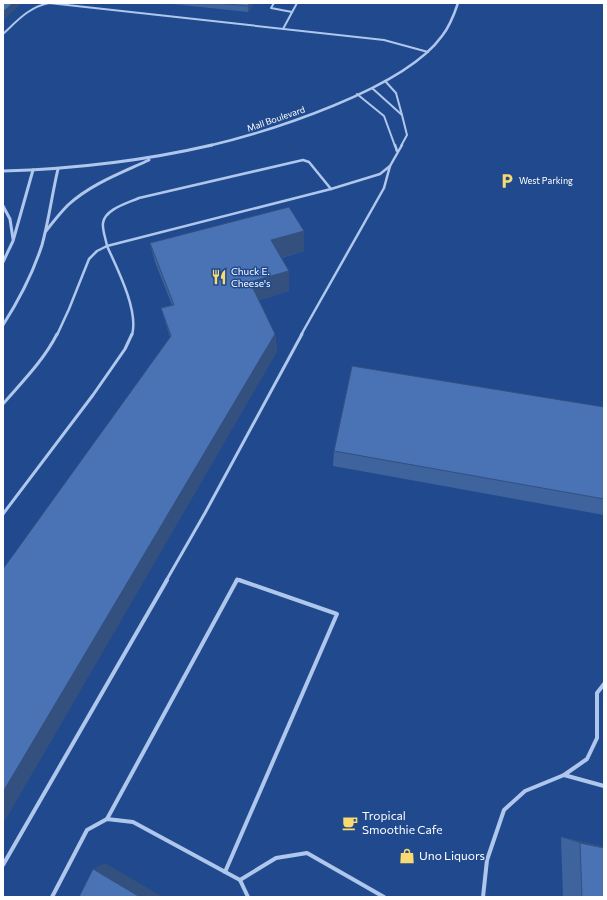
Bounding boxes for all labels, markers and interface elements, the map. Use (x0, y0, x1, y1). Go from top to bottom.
street label: Mall Boulevard (245, 103, 306, 134)
parking icon: West Parking (498, 172, 516, 190)
place label: West Parking (519, 175, 573, 186)
place label: Chuck E. Cheese's (231, 265, 271, 289)
restaurant icon: Chuck E. Cheese's (210, 268, 228, 286)
place label: Tropical Smoothie Cafe (362, 808, 443, 836)
cafe icon: Tropical Smoothie Cafe (341, 814, 359, 832)
shop icon: Uno Liquors (398, 847, 416, 865)
place label: Uno Liquors (419, 848, 485, 862)

